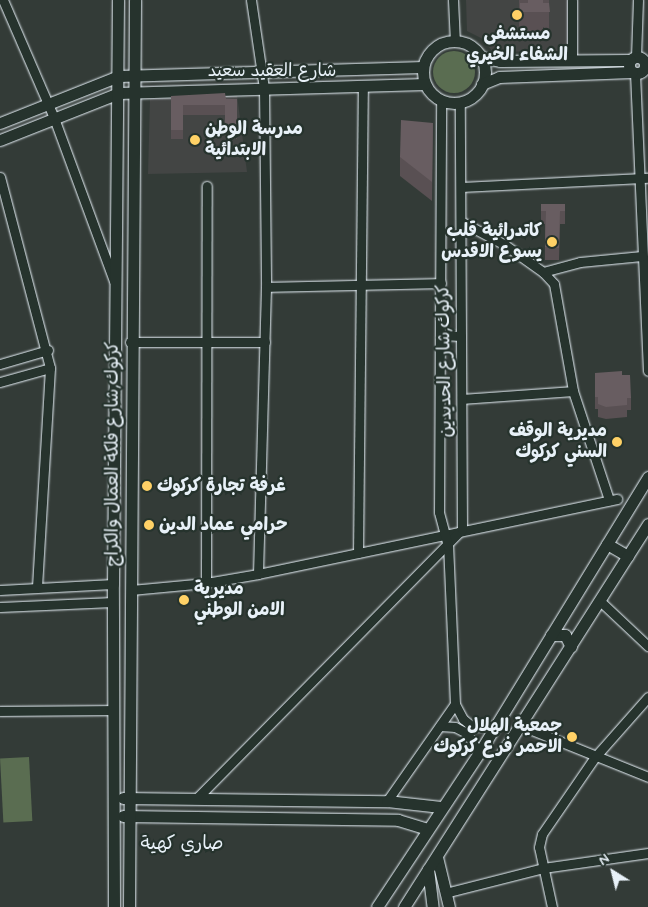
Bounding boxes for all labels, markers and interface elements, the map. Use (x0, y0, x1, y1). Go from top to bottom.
marker: مستشفى الشفاء الخيري (510, 8, 524, 22)
place label: مستشفى الشفاء الخيري (466, 24, 568, 66)
street label: شارع العقيد سعيد (208, 60, 336, 82)
place label: مدرسة الوطن الابتدائية (205, 119, 303, 162)
marker: مدرسة الوطن الابتدائية (189, 134, 201, 146)
place label: كاتدرائية قلب يسوع الاقدس (441, 221, 542, 264)
marker: كاتدرائية قلب يسوع الاقدس (546, 236, 558, 248)
street label: كركوك,شارع الحديدين (433, 284, 457, 438)
street label: كركوك,شارع فلكة العمال والكراج (102, 341, 124, 567)
place label: مديرية الوقف السني كركوك (509, 421, 607, 464)
marker: مديرية الوقف السني كركوك (611, 436, 623, 448)
place label: غرفة تجارة كركوك (157, 475, 286, 497)
marker: غرفة تجارة كركوك (141, 480, 153, 492)
place label: حرامي عماد الدين (159, 514, 287, 536)
marker: حرامي عماد الدين (143, 519, 155, 531)
place label: مديرية الامن الوطني (194, 579, 285, 622)
marker: مديرية الامن الوطني (178, 594, 190, 606)
place label: جمعية الهلال الاحمر فرع كركوك (434, 716, 562, 759)
marker: جمعية الهلال الاحمر فرع كركوك (566, 731, 578, 743)
district label: صاري كهية (140, 833, 224, 855)
north arrow (588, 847, 638, 897)
text: N (595, 850, 613, 870)

